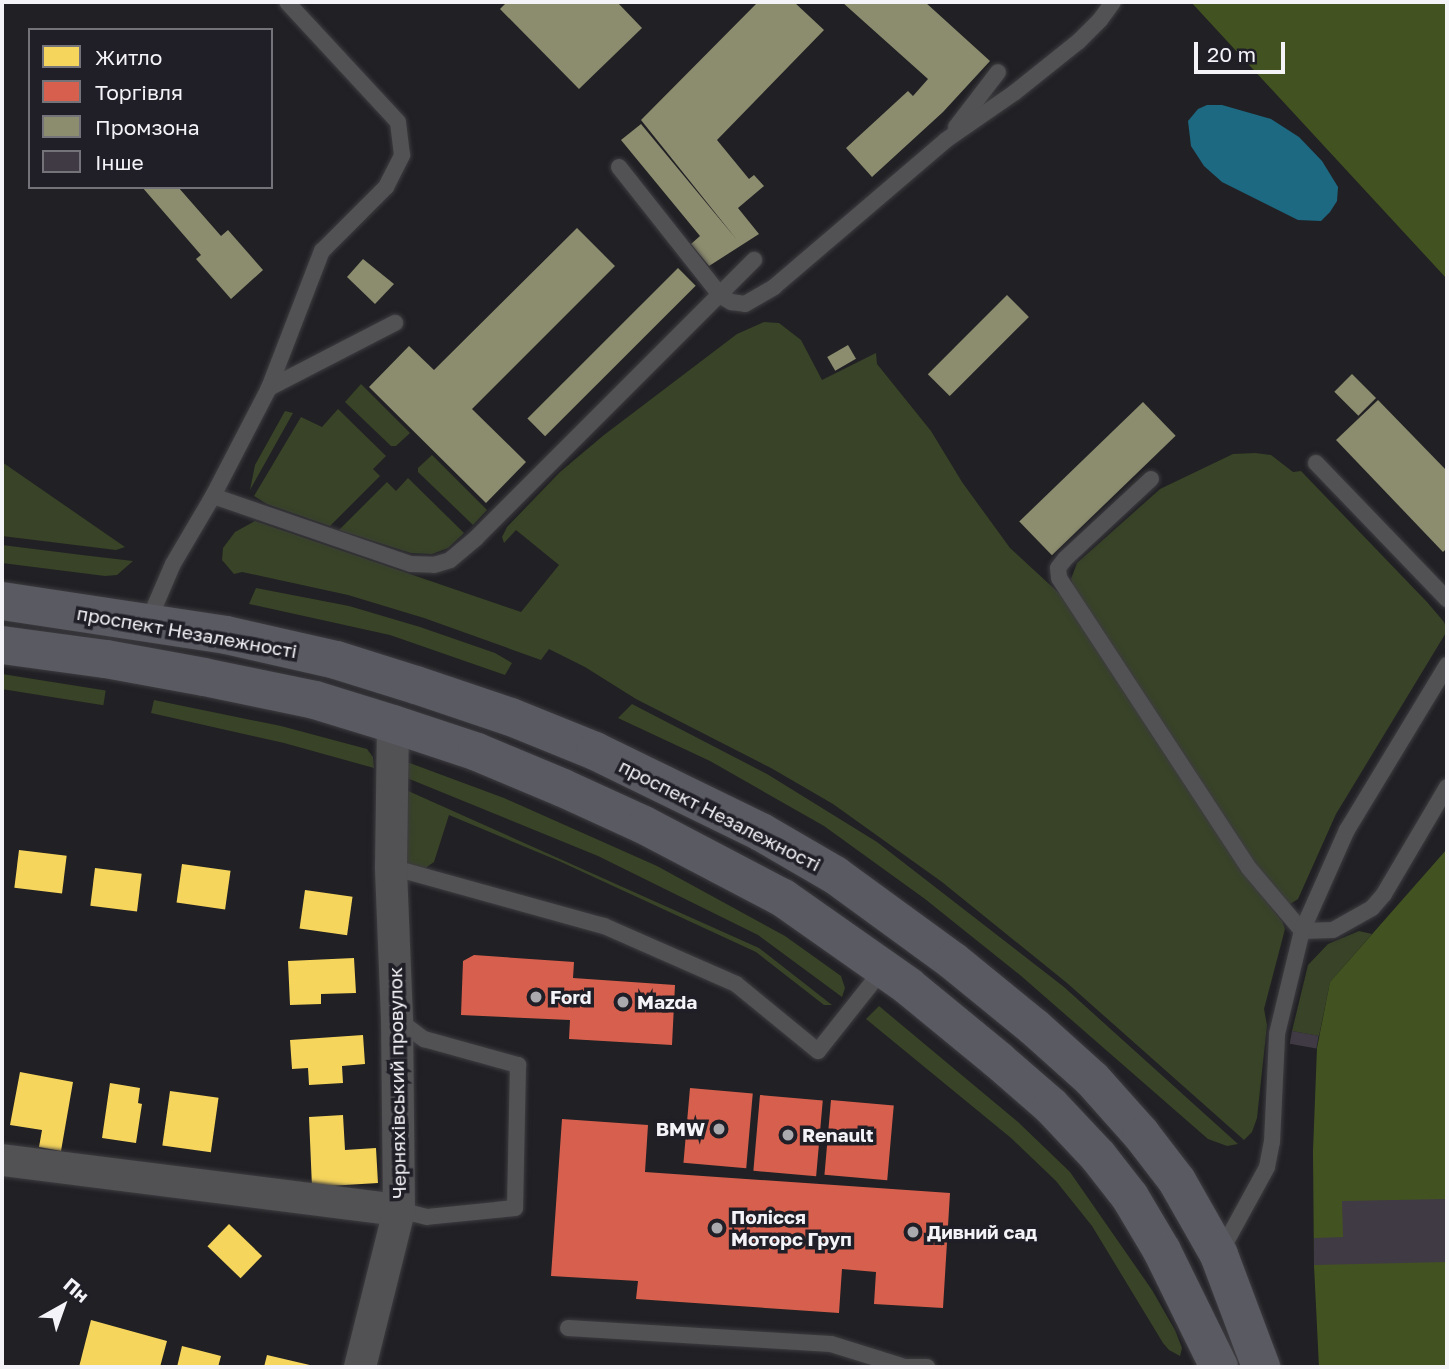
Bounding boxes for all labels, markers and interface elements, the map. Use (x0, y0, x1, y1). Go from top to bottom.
legend (28, 28, 273, 189)
scale bar (1197, 28, 1288, 72)
text: 20 m (1207, 41, 1256, 67)
text: Житло (95, 44, 162, 70)
text: Торгівля (95, 79, 183, 105)
text: Промзона (95, 114, 200, 140)
text: Інше (95, 149, 144, 175)
street label: проспект Незалежності (75, 601, 299, 663)
street label: проспект Незалежності (615, 754, 825, 876)
street label: Черняхівський провулок (384, 967, 410, 1199)
place label: Ford (550, 986, 591, 1008)
marker: Ford (528, 989, 544, 1005)
place label: Mazda (637, 991, 697, 1013)
marker: Mazda (615, 994, 631, 1010)
place label: BMW (656, 1118, 705, 1140)
marker: BMW (711, 1121, 727, 1137)
place label: Renault (802, 1124, 874, 1146)
marker: Renault (780, 1127, 796, 1143)
place label: Полісся Моторс Груп (731, 1206, 852, 1250)
marker: Полісся Моторс Груп (709, 1220, 725, 1236)
place label: Дивний сад (927, 1221, 1037, 1243)
marker: Дивний сад (905, 1224, 921, 1240)
north arrow (28, 1271, 98, 1341)
text: Пн (60, 1272, 94, 1307)

